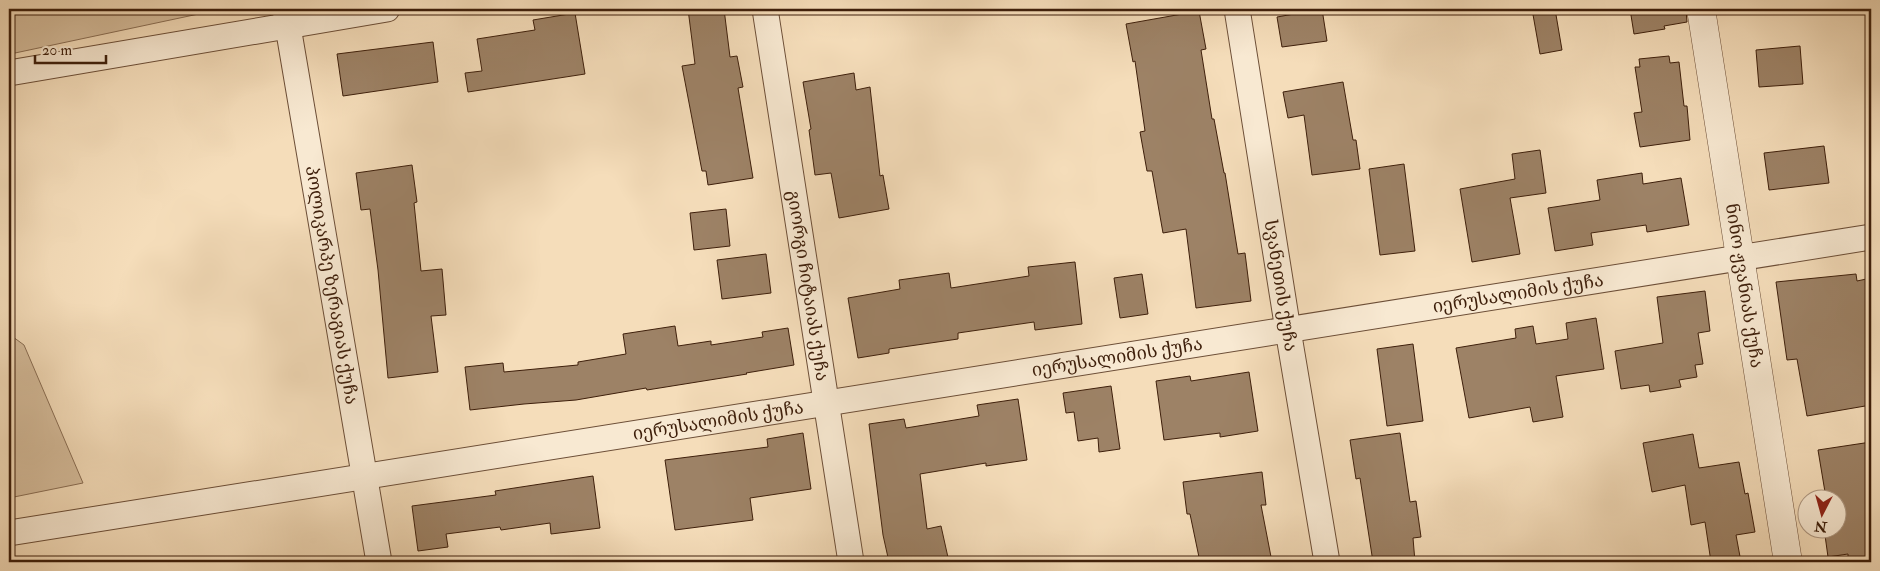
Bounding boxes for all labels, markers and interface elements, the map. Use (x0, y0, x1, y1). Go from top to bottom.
scale bar (35, 32, 106, 64)
text: 20 m (42, 41, 72, 60)
street label: პოლიკარპე ზერაგიას ქუჩა (300, 164, 364, 406)
street label: გიორგი ჩიტაიას ქუჩა (782, 189, 834, 383)
street label: ნინო ჟვანიას ქუჩა (1720, 201, 1769, 370)
street label: სვანეთის ქუჩა (1259, 218, 1303, 353)
street label: იერუსალიმის ქუჩა (1431, 268, 1605, 318)
street label: იერუსალიმის ქუჩა (1030, 332, 1204, 382)
street label: იერუსალიმის ქუჩა (631, 395, 805, 445)
north arrow (1798, 488, 1848, 538)
text: N (1813, 517, 1829, 536)

